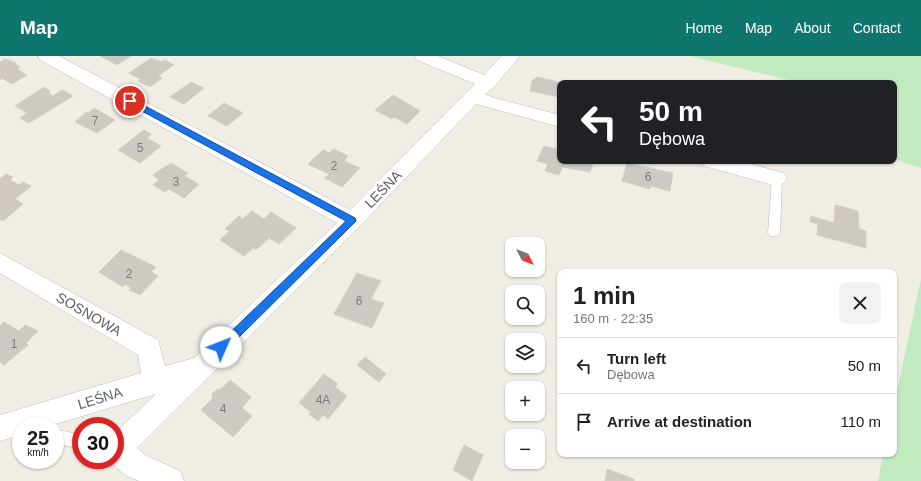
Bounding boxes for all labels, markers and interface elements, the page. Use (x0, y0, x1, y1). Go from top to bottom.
text: Map (20, 17, 58, 38)
text: Home (686, 20, 723, 36)
text: Map (745, 20, 772, 36)
text: About (794, 20, 831, 36)
text: Contact (853, 20, 901, 36)
pin (113, 84, 147, 118)
icon: arrive (119, 90, 141, 112)
icon: left (573, 96, 625, 148)
text: 50 m (639, 96, 703, 127)
house number: 7 (92, 114, 99, 128)
text: Dębowa (639, 129, 705, 149)
house number: 5 (137, 141, 144, 155)
house number: 2 (331, 159, 338, 173)
street label: LEŚNA (361, 166, 405, 211)
house number: 6 (645, 170, 652, 184)
house number: 3 (173, 175, 180, 189)
north arrow (505, 237, 545, 277)
map controls (505, 237, 545, 469)
house number: 2 (126, 267, 133, 281)
text: 1 min (573, 282, 636, 309)
button: close (839, 282, 881, 324)
button: search (505, 285, 545, 325)
street label: SOSNOWA (54, 289, 125, 339)
house number: 6 (356, 294, 363, 308)
text: 160 m · 22:35 (573, 311, 653, 326)
position arrow (200, 326, 242, 368)
button: layers (505, 333, 545, 373)
house number: 1 (11, 337, 18, 351)
text: Turn left (607, 350, 666, 367)
icon: left (573, 355, 595, 377)
text: 50 m (848, 357, 881, 374)
text: Dębowa (607, 367, 655, 382)
button: + (505, 381, 545, 421)
street label: LEŚNA (75, 382, 125, 412)
house number: 4A (316, 393, 330, 407)
house number: 4 (220, 402, 227, 416)
icon: arrive (573, 411, 595, 433)
text: Arrive at destination (607, 413, 752, 430)
text: 110 m (840, 413, 881, 430)
speed limit sign: 30 (72, 417, 124, 469)
text: 25 (27, 427, 49, 449)
button: − (505, 429, 545, 469)
text: km/h (27, 447, 49, 458)

